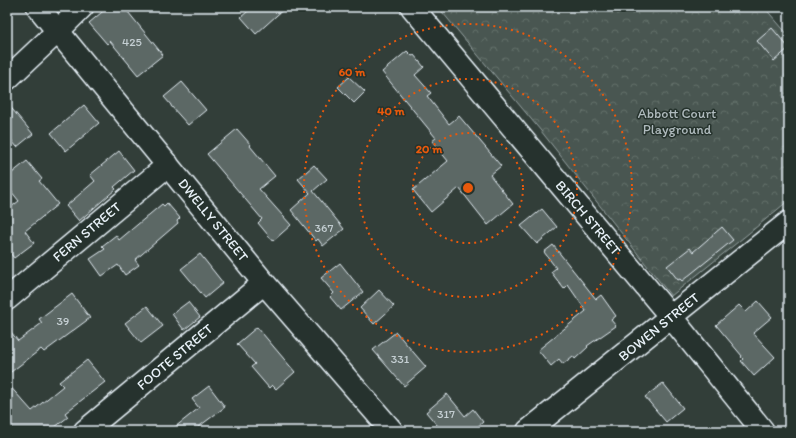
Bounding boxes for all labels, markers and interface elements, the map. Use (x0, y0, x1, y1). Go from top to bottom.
house number: 425 (122, 35, 142, 49)
text: 60 m (339, 65, 366, 79)
text: 40 m (377, 104, 406, 118)
park label: Abbott Court Playground (638, 105, 716, 138)
text: 20 m (416, 142, 443, 156)
street label: DWELLY STREET (174, 175, 252, 265)
street label: BIRCH STREET (552, 177, 624, 259)
centre of rings (461, 181, 475, 195)
street label: FERN STREET (49, 198, 125, 265)
house number: 367 (315, 221, 333, 235)
street label: BOWEN STREET (615, 289, 703, 365)
house number: 39 (57, 314, 69, 328)
street label: FOOTE STREET (134, 320, 217, 394)
house number: 331 (391, 352, 410, 366)
house number: 317 (437, 407, 455, 421)

